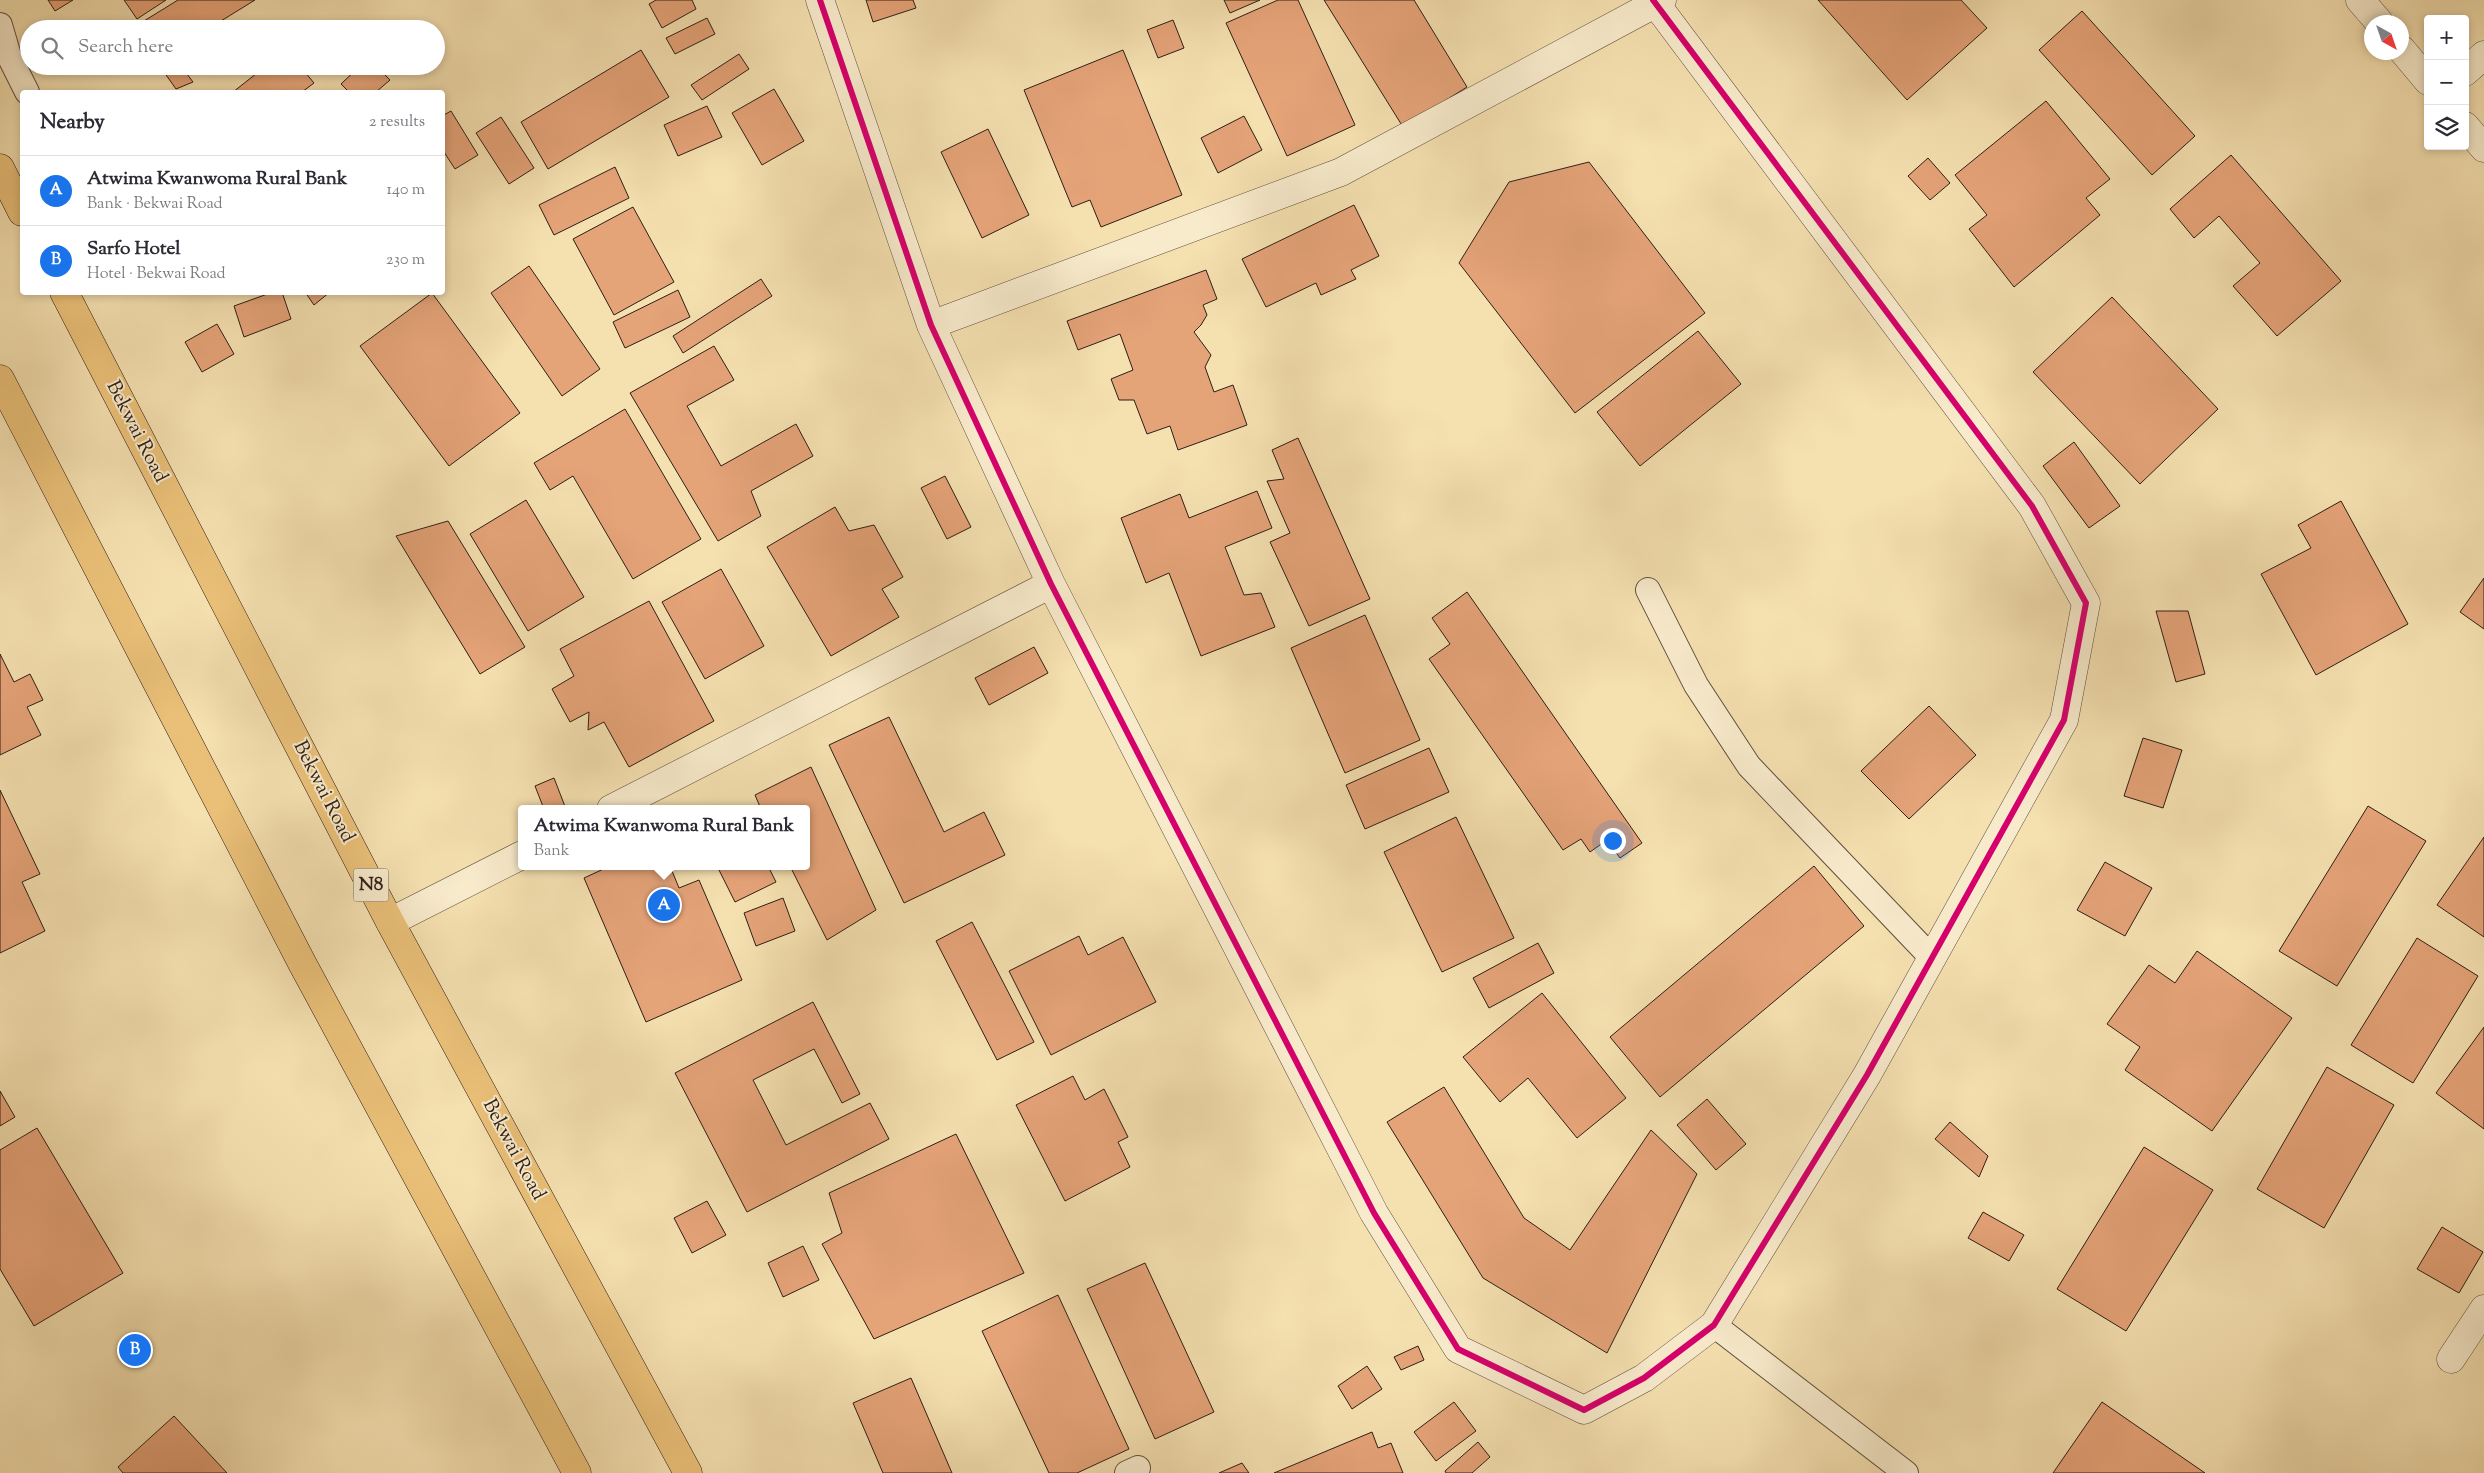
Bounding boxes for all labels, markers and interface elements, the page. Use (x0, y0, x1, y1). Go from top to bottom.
north arrow (2364, 15, 2409, 60)
map controls (2424, 15, 2469, 150)
button: + (2424, 15, 2469, 60)
search box (20, 20, 445, 75)
icon: search (38, 34, 66, 62)
text: Search here (78, 34, 173, 61)
button: − (2424, 60, 2469, 105)
button: layers (2424, 105, 2469, 150)
text: Nearby (40, 108, 105, 138)
text: 2 results (369, 111, 425, 134)
text: Atwima Kwanwoma Rural Bank (87, 166, 347, 193)
text: A (50, 179, 63, 202)
text: 140 m (387, 179, 425, 202)
text: Bank · Bekwai Road (87, 193, 223, 216)
text: Sarfo Hotel (87, 236, 180, 263)
text: B (51, 249, 61, 272)
text: 230 m (386, 249, 425, 272)
text: Hotel · Bekwai Road (87, 263, 226, 286)
street label: Bekwai Road (98, 376, 174, 488)
street label: Bekwai Road (285, 736, 361, 848)
popup (518, 805, 810, 870)
text: Atwima Kwanwoma Rural Bank (534, 813, 794, 840)
your location (1600, 828, 1626, 854)
text: Bank (534, 840, 569, 863)
road number: N8 (354, 868, 388, 902)
pin: A (648, 886, 680, 924)
street label: Bekwai Road (474, 1094, 552, 1206)
pin: B (119, 1331, 151, 1369)

